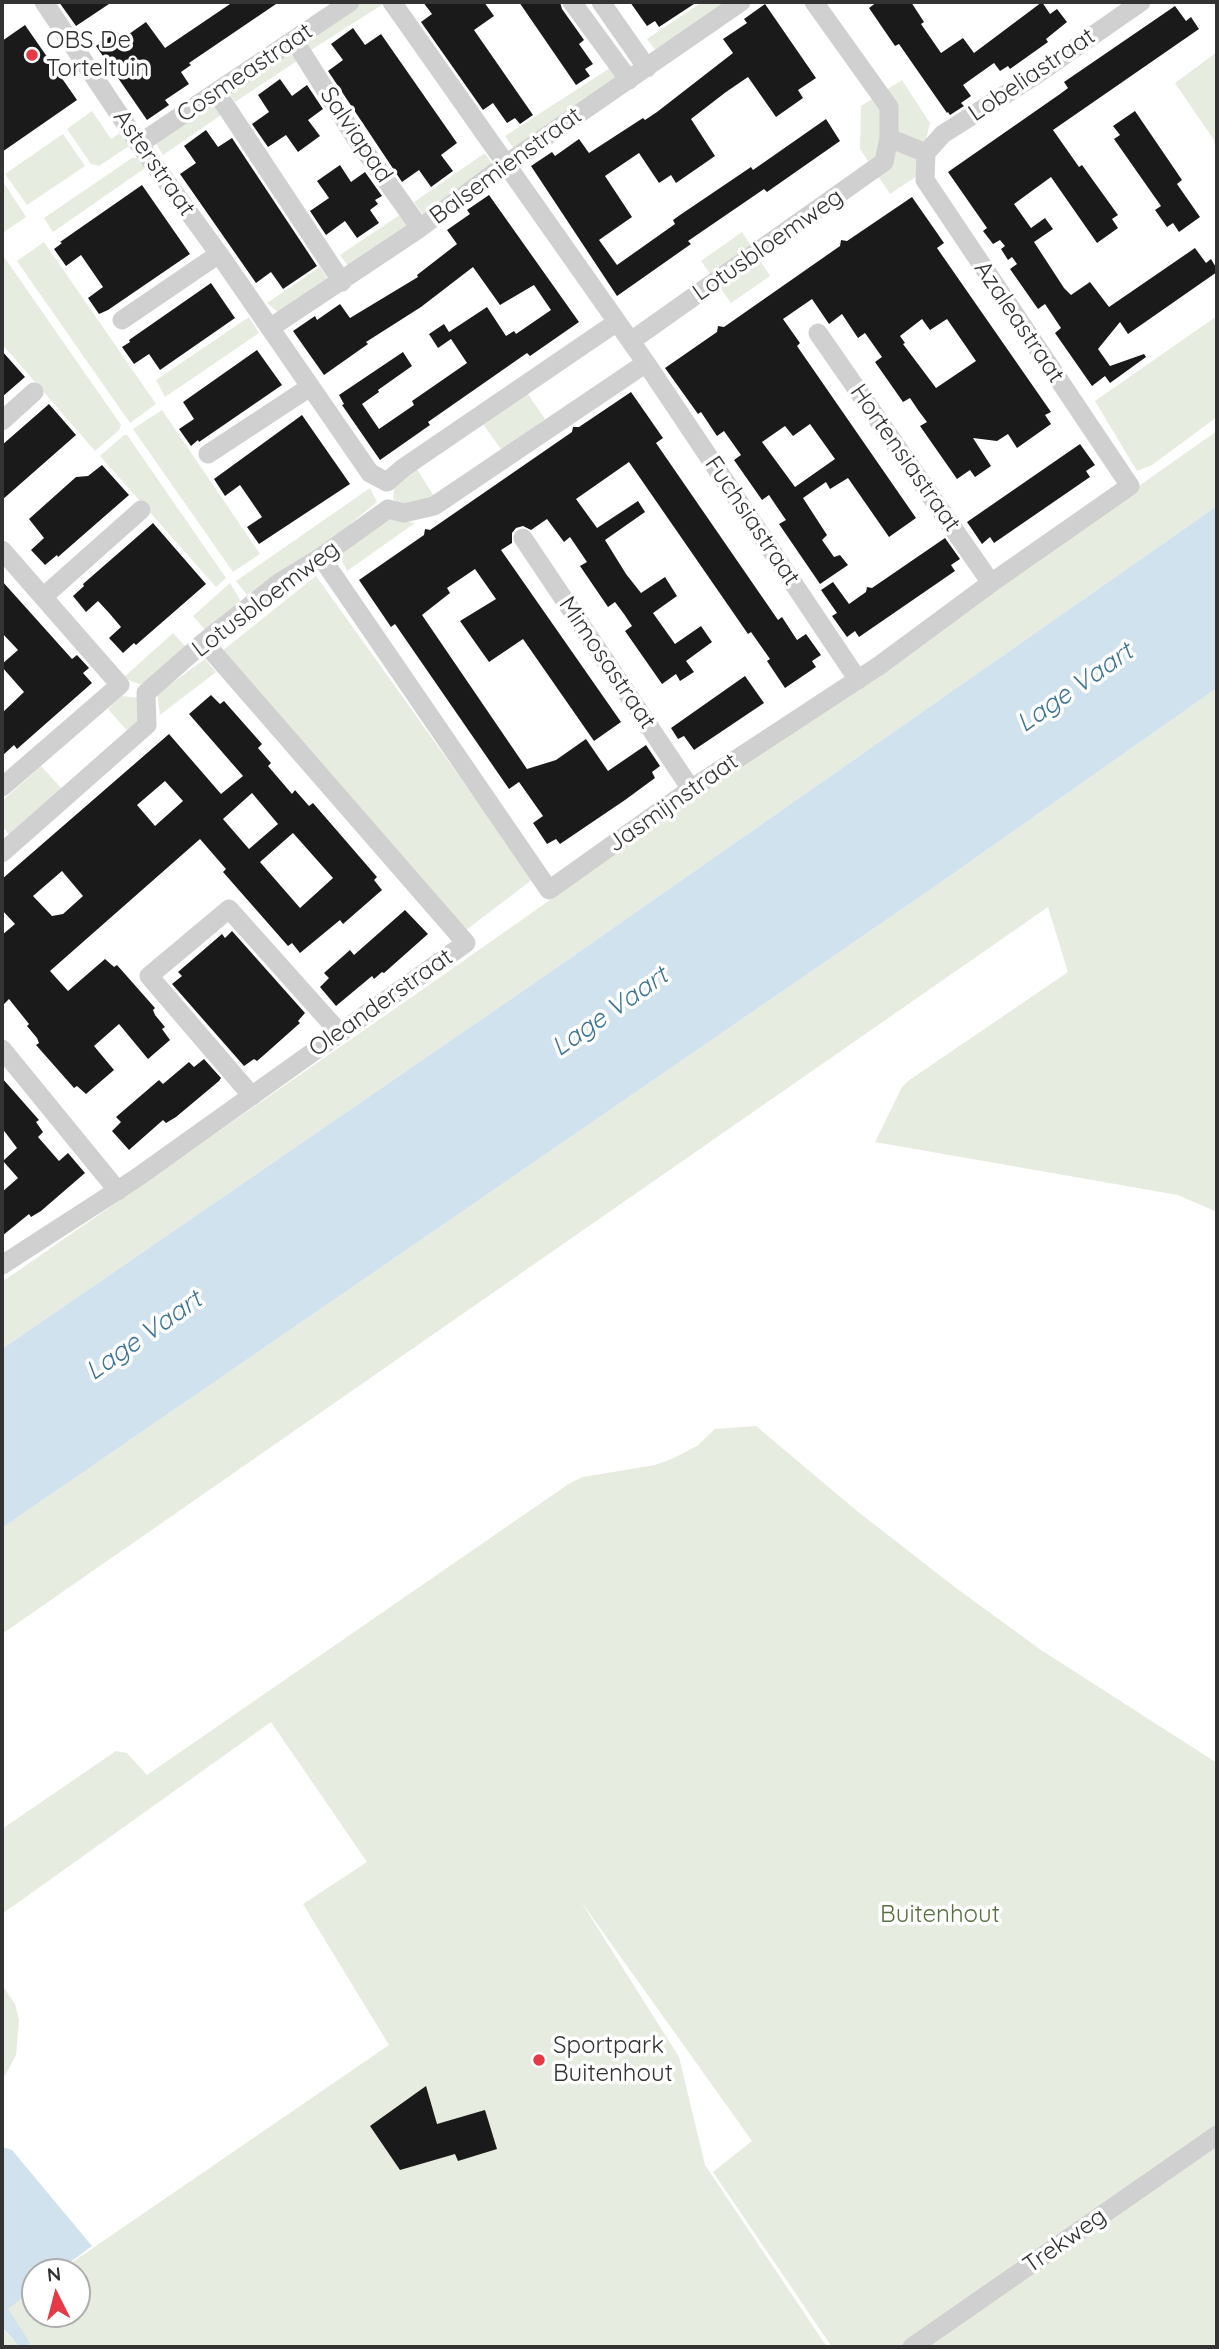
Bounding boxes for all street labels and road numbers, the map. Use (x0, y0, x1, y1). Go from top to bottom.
street label: Cosmeastraat (172, 17, 318, 129)
street label: Lobeliastraat (963, 22, 1101, 128)
street label: Salviapad (314, 82, 398, 188)
street label: Balsemienstraat (424, 101, 588, 231)
street label: Asterstraat (107, 104, 201, 222)
street label: Lotusbloemweg (687, 183, 849, 307)
street label: Azaleastraat (968, 256, 1070, 388)
street label: Hortensiastraat (844, 379, 966, 537)
street label: Fuchsiastraat (698, 451, 806, 591)
street label: Lotusbloemweg (187, 534, 345, 664)
street label: Mimosastraat (552, 591, 662, 735)
street label: Jasmijnstraat (602, 747, 744, 859)
street label: Oleanderstraat (304, 943, 458, 1063)
street label: Trekweg (1018, 2202, 1112, 2280)

